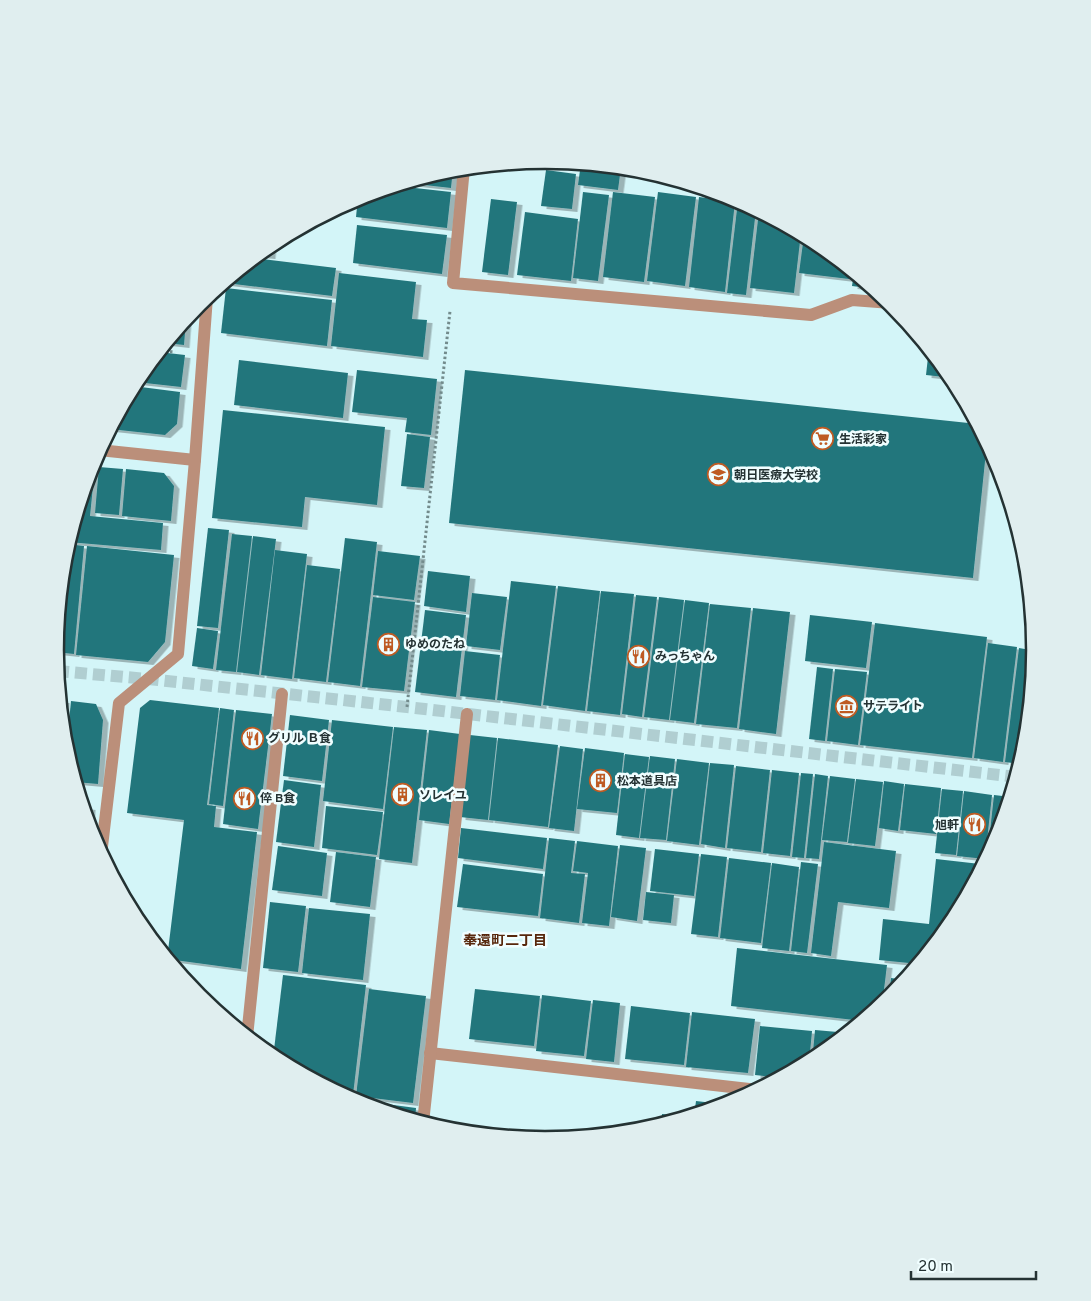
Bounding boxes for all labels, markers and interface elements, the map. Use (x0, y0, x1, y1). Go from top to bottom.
supermarket icon: 生活彩家 (811, 427, 835, 451)
place label: 生活彩家 (839, 432, 887, 448)
school or university icon: 朝日医療大学校 (706, 463, 730, 487)
place label: 朝日医療大学校 (734, 468, 818, 484)
building icon: ゆめのたね (377, 632, 401, 656)
place label: ゆめのたね (405, 637, 465, 653)
restaurant icon: みっちゃん (627, 644, 651, 668)
place label: みっちゃん (655, 649, 715, 665)
museum icon: サテライト (835, 694, 859, 718)
place label: サテライト (863, 699, 923, 715)
restaurant icon: グリル Ｂ食 (240, 726, 264, 750)
place label: グリル Ｂ食 (268, 731, 331, 747)
building icon: 松本道具店 (589, 769, 613, 793)
place label: 松本道具店 (617, 774, 677, 790)
building icon: ソレイユ (391, 783, 415, 807)
restaurant icon: 倅 B食 (232, 786, 256, 810)
place label: ソレイユ (419, 788, 467, 804)
place label: 倅 B食 (260, 791, 295, 807)
restaurant icon: 旭軒 (963, 813, 987, 837)
place label: 旭軒 (935, 818, 959, 834)
district label: 奉還町二丁目 (463, 933, 547, 950)
scale bar (911, 1248, 1036, 1280)
text: 20 m (918, 1258, 953, 1277)

